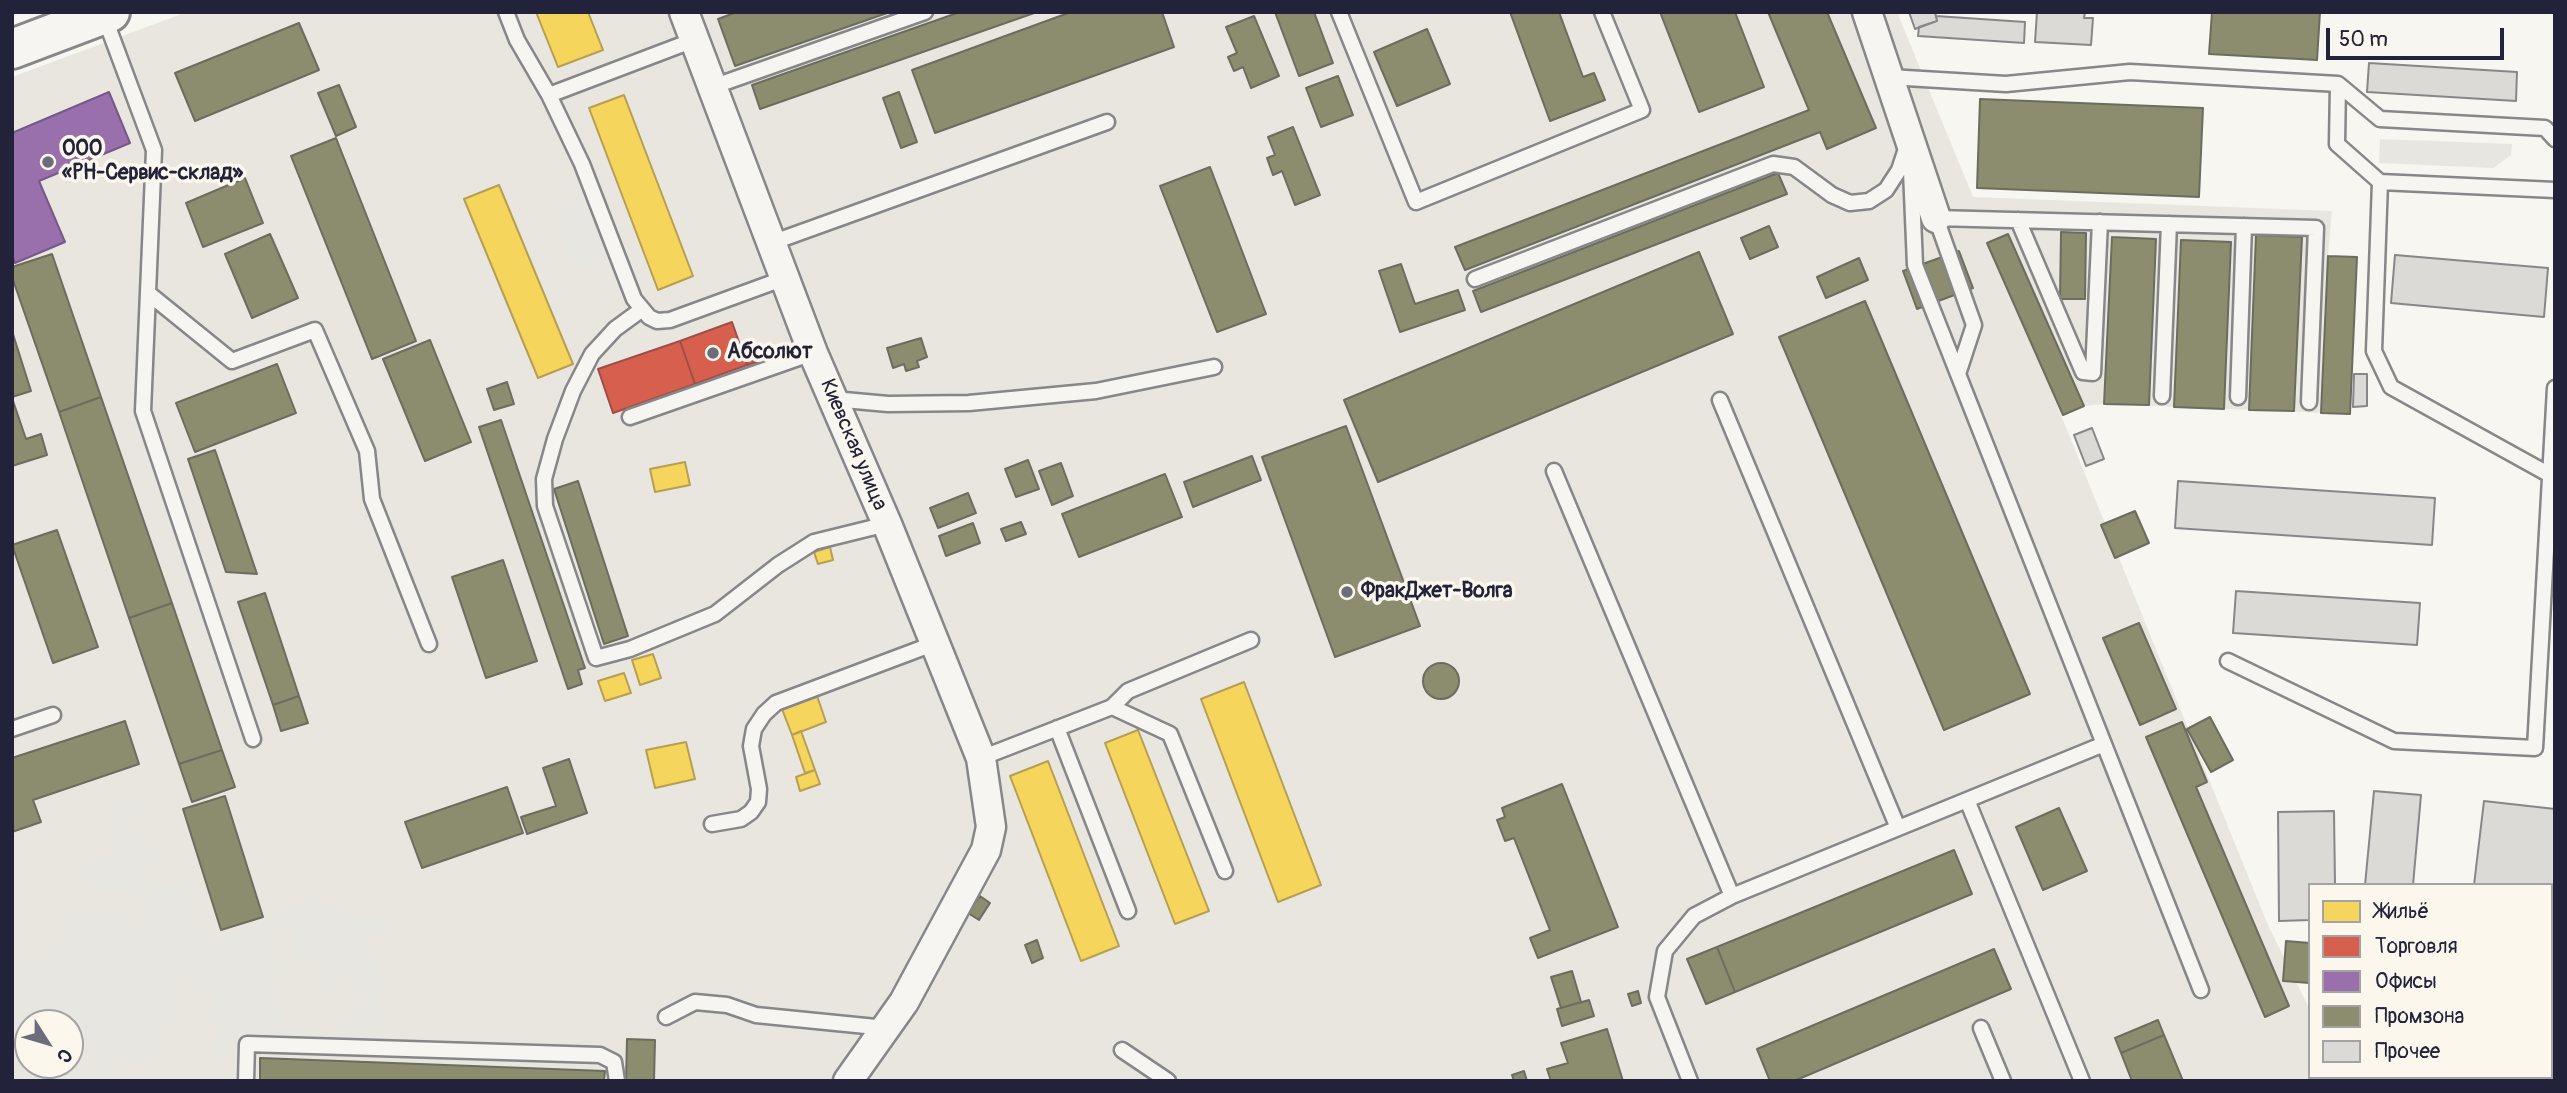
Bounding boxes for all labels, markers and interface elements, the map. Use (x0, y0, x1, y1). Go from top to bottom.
scale bar (2329, 14, 2508, 58)
text: 50 m (2339, 26, 2388, 53)
place label: ООО «РН-Сервис-склад» (62, 137, 243, 187)
marker: ООО «РН-Сервис-склад» (40, 154, 56, 170)
place label: Абсолют (727, 340, 813, 366)
marker: Абсолют (705, 345, 721, 361)
street label: Киевская улица (814, 376, 892, 514)
place label: ФракДжет-Волга (1361, 579, 1513, 605)
marker: ФракДжет-Волга (1339, 584, 1355, 600)
legend (2308, 883, 2553, 1079)
text: Жильё (2375, 898, 2429, 925)
text: Торговля (2375, 933, 2458, 960)
text: Офисы (2375, 968, 2437, 995)
text: Промзона (2375, 1003, 2464, 1030)
north arrow (14, 1009, 84, 1079)
text: Прочее (2375, 1038, 2440, 1065)
text: С (51, 1044, 77, 1067)

